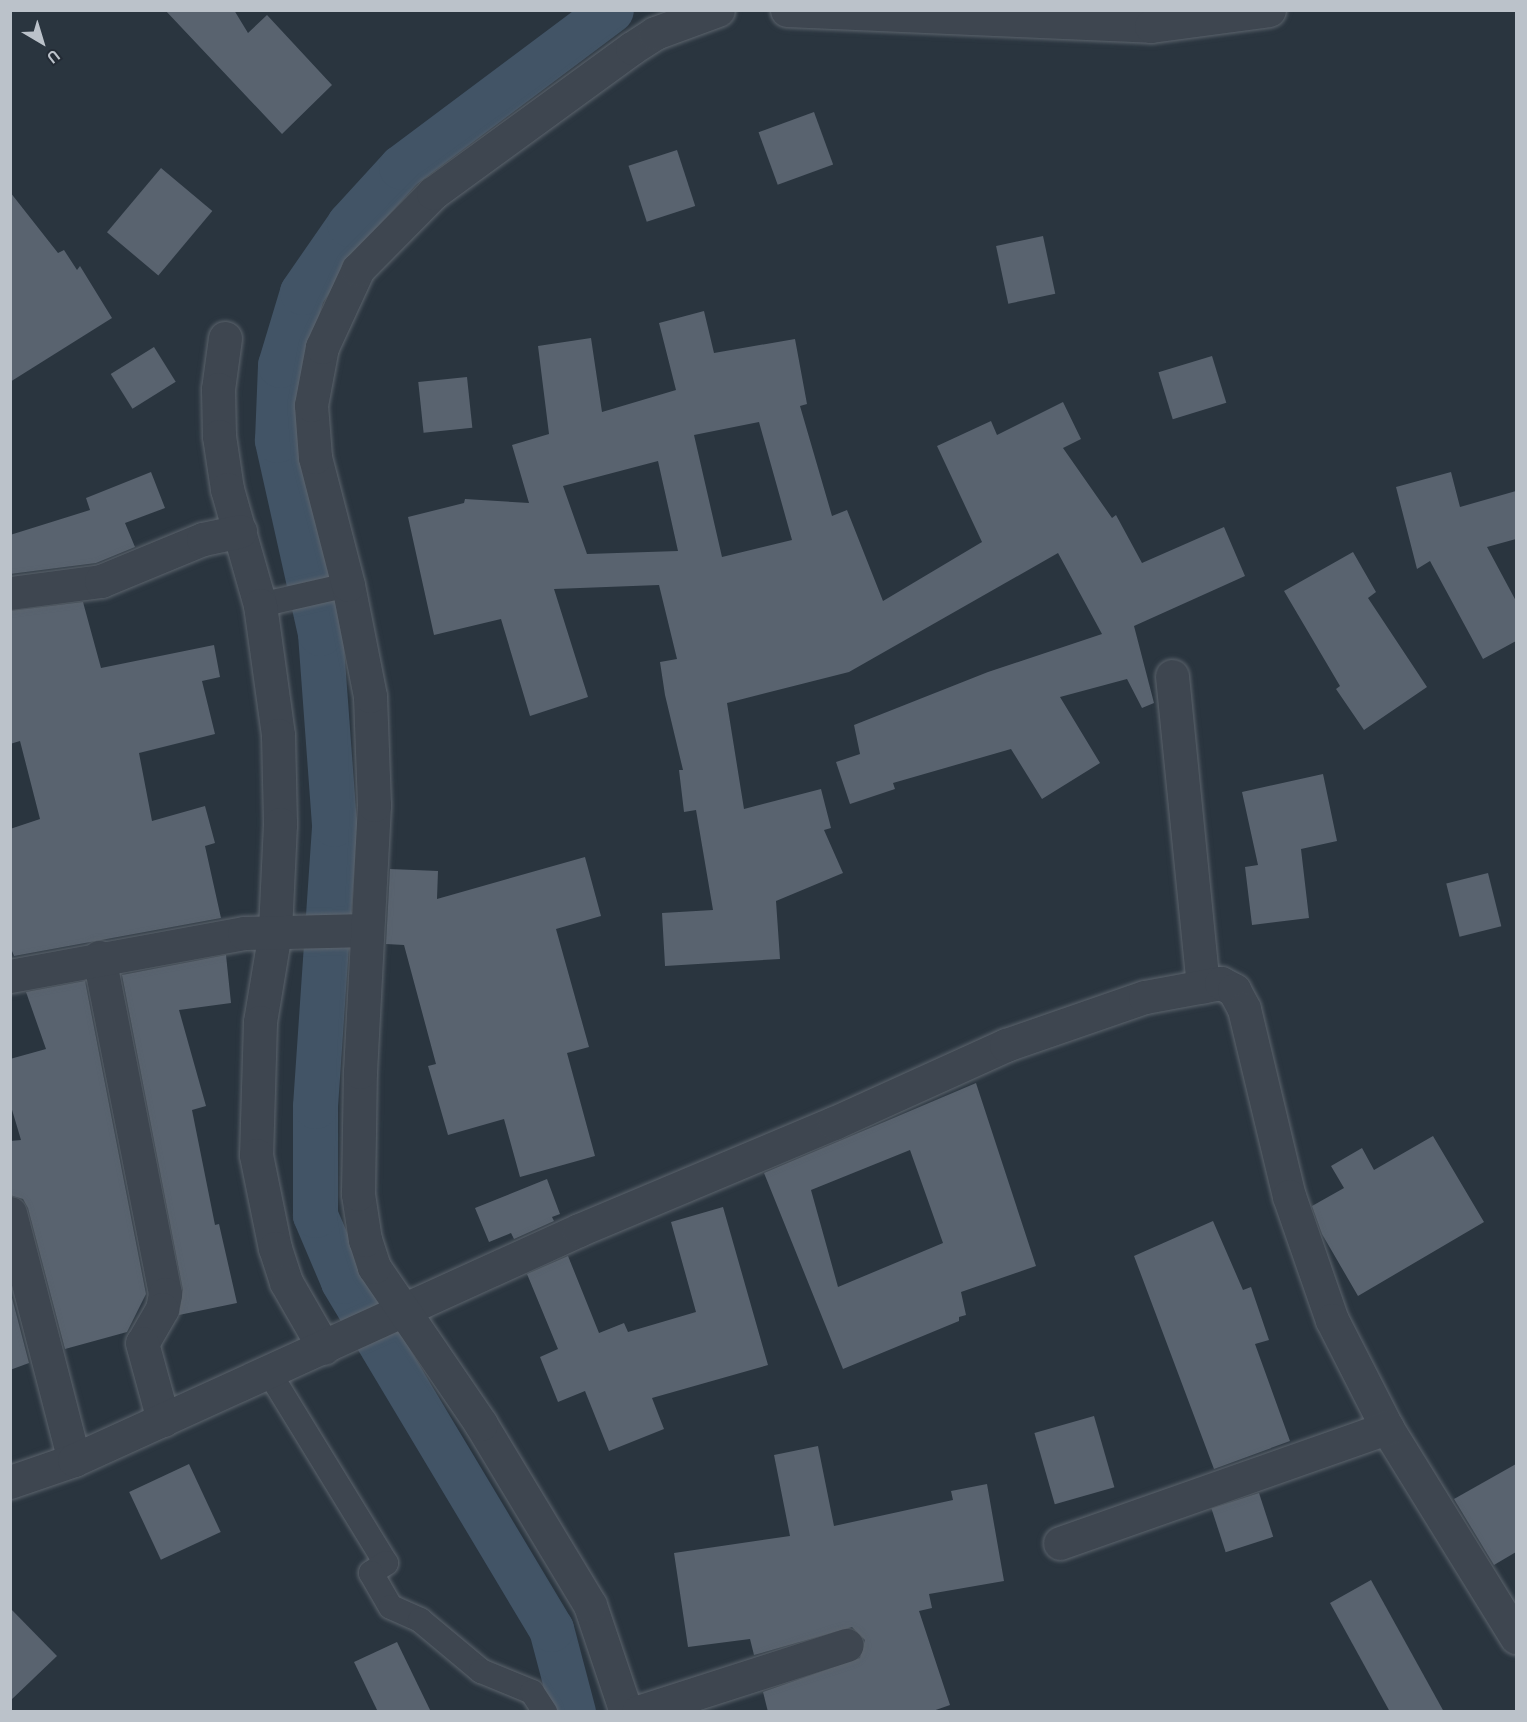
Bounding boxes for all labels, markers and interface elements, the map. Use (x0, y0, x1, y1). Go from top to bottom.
north arrow (12, 12, 72, 72)
text: U (43, 45, 64, 68)

